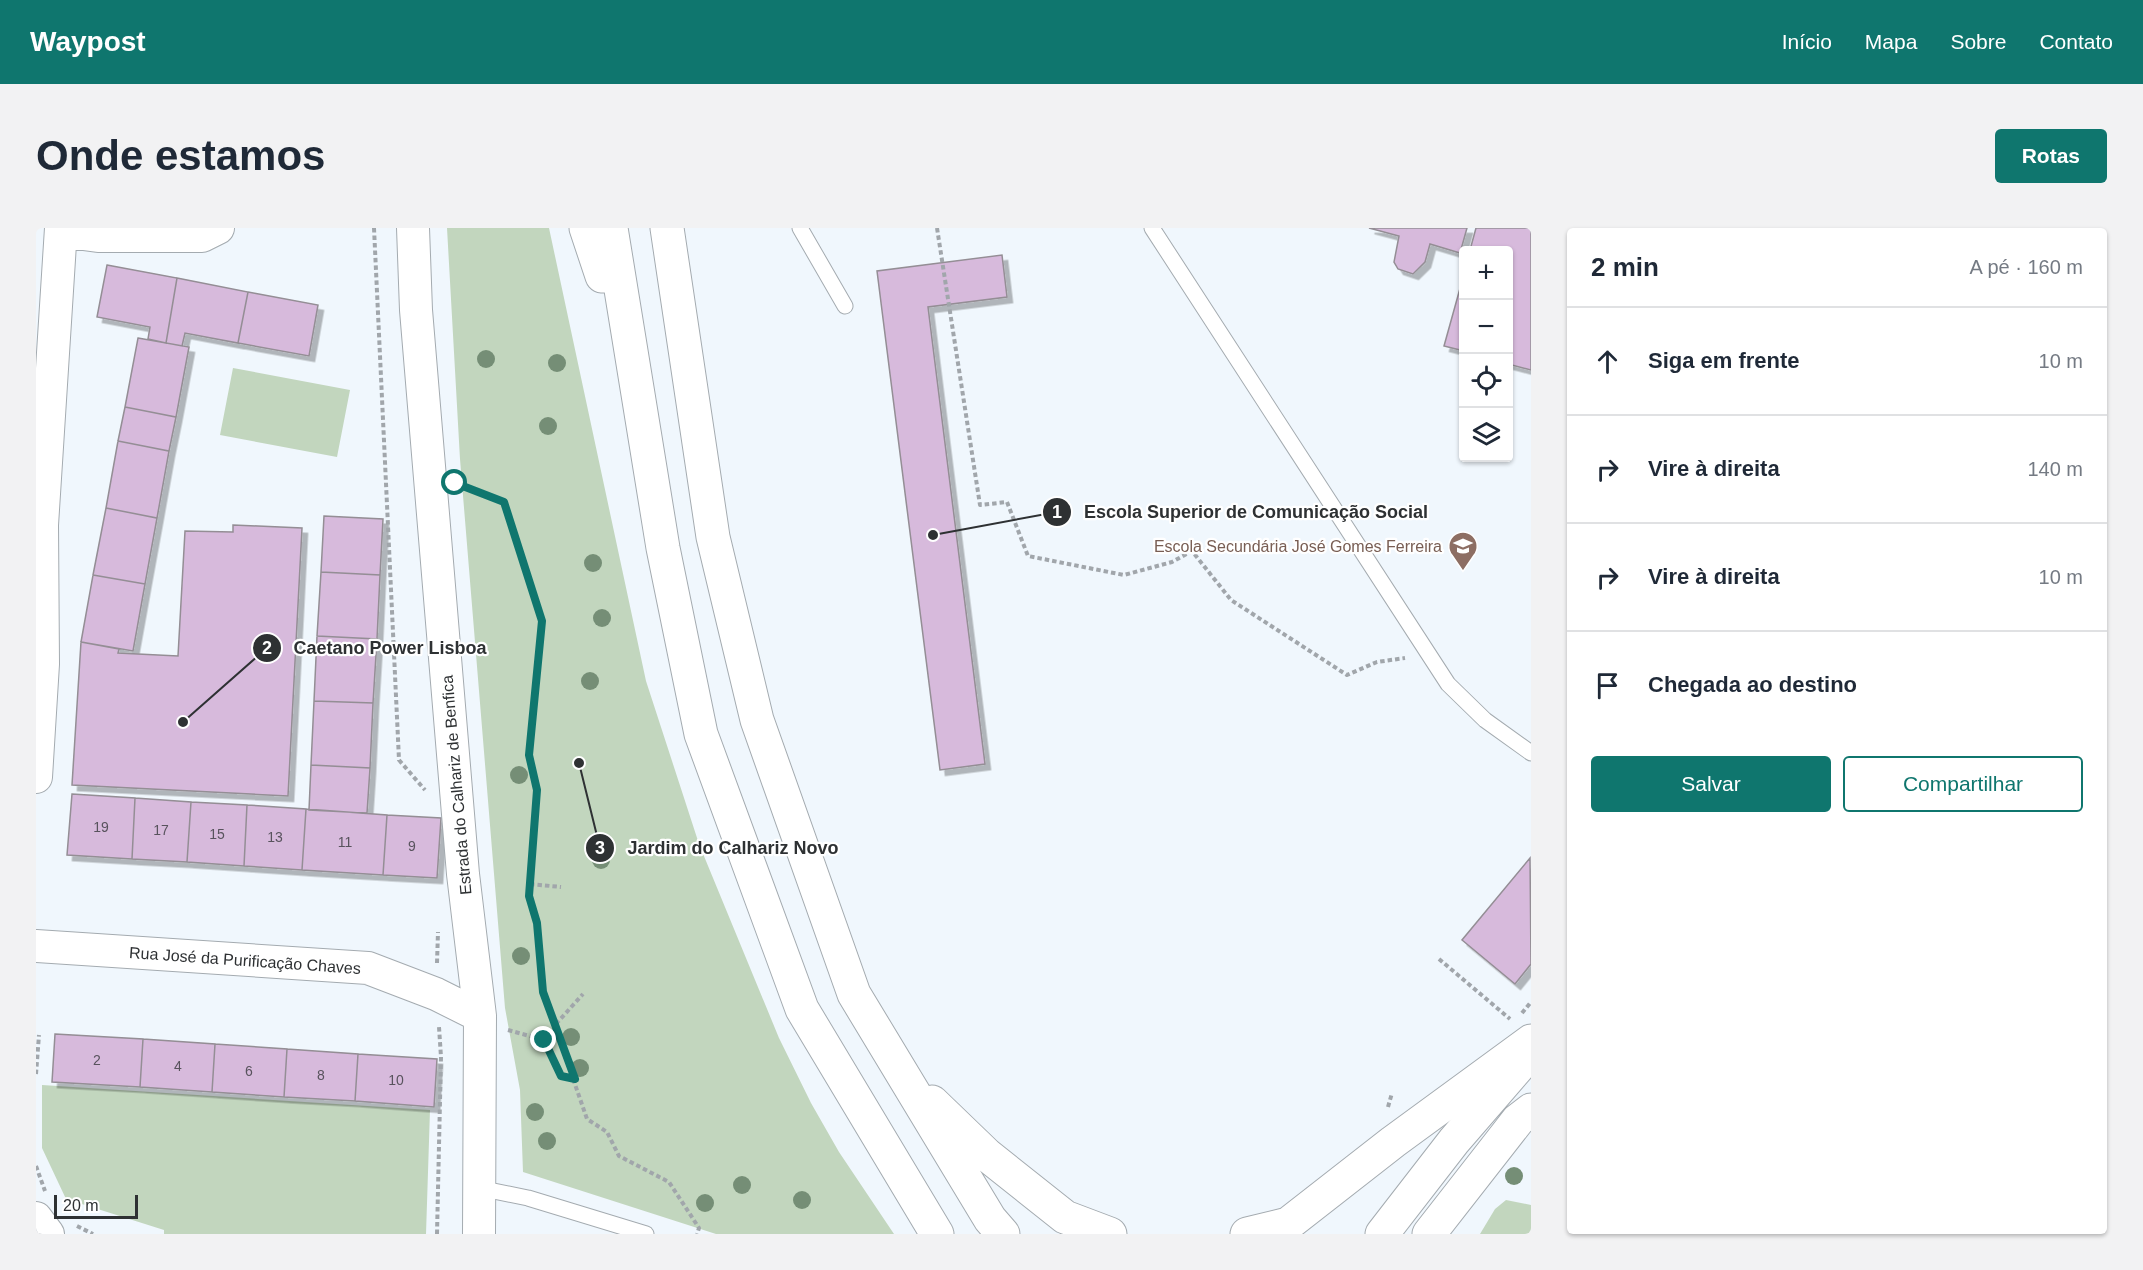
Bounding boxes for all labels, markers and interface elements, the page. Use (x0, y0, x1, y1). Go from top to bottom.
text: Waypost (30, 26, 146, 57)
text: Início (1782, 30, 1832, 53)
text: Mapa (1865, 30, 1917, 53)
text: Sobre (1950, 30, 2006, 53)
text: Contato (2039, 30, 2113, 53)
button: Rotas (1995, 129, 2107, 183)
text: Onde estamos (36, 132, 325, 179)
map controls (1459, 246, 1513, 462)
button: + (1459, 246, 1513, 300)
text: 2 min (1591, 252, 1659, 282)
text: A pé · 160 m (1970, 256, 2083, 278)
button: − (1459, 300, 1513, 354)
icon: ahead (1591, 345, 1624, 378)
text: Siga em frente (1648, 348, 1800, 373)
text: 10 m (2039, 350, 2083, 372)
button: locate (1459, 354, 1513, 408)
button: layers (1459, 408, 1513, 462)
icon: right (1591, 453, 1624, 486)
text: Vire à direita (1648, 456, 1780, 481)
text: 140 m (2027, 458, 2083, 480)
route start (441, 469, 467, 495)
callout: Escola Superior de Comunicação Social (1042, 494, 1440, 530)
text: 1 (1052, 502, 1062, 522)
text: Escola Superior de Comunicação Social (1084, 502, 1428, 522)
school or university icon: Escola Secundária José Gomes Ferreira (1447, 530, 1479, 572)
place label: Escola Secundária José Gomes Ferreira (1154, 538, 1442, 555)
icon: right (1591, 561, 1624, 594)
text: Vire à direita (1648, 564, 1780, 589)
text: 10 m (2039, 566, 2083, 588)
callout: Caetano Power Lisboa (252, 630, 499, 666)
text: 2 (262, 638, 272, 658)
text: Caetano Power Lisboa (293, 638, 488, 658)
icon: arrive (1591, 669, 1624, 702)
text: Chegada ao destino (1648, 672, 1857, 697)
street label: Estrada do Calhariz de Benfica (438, 674, 475, 896)
button: Salvar (1591, 756, 1831, 812)
button: Compartilhar (1843, 756, 2083, 812)
house number: 19 (93, 819, 109, 835)
house number: 17 (153, 822, 169, 838)
house number: 15 (209, 826, 225, 842)
house number: 13 (267, 829, 283, 845)
callout: Jardim do Calhariz Novo (585, 830, 851, 866)
house number: 11 (338, 834, 352, 850)
house number: 9 (408, 838, 416, 854)
text: 3 (595, 838, 605, 858)
text: Jardim do Calhariz Novo (627, 838, 839, 858)
street label: Rua José da Purificação Chaves (129, 944, 361, 977)
route end (530, 1026, 556, 1052)
house number: 2 (93, 1052, 101, 1068)
house number: 4 (174, 1058, 182, 1074)
house number: 6 (245, 1063, 253, 1079)
house number: 8 (317, 1067, 325, 1083)
house number: 10 (388, 1072, 404, 1088)
scale bar (54, 1192, 138, 1220)
text: 20 m (63, 1197, 99, 1214)

